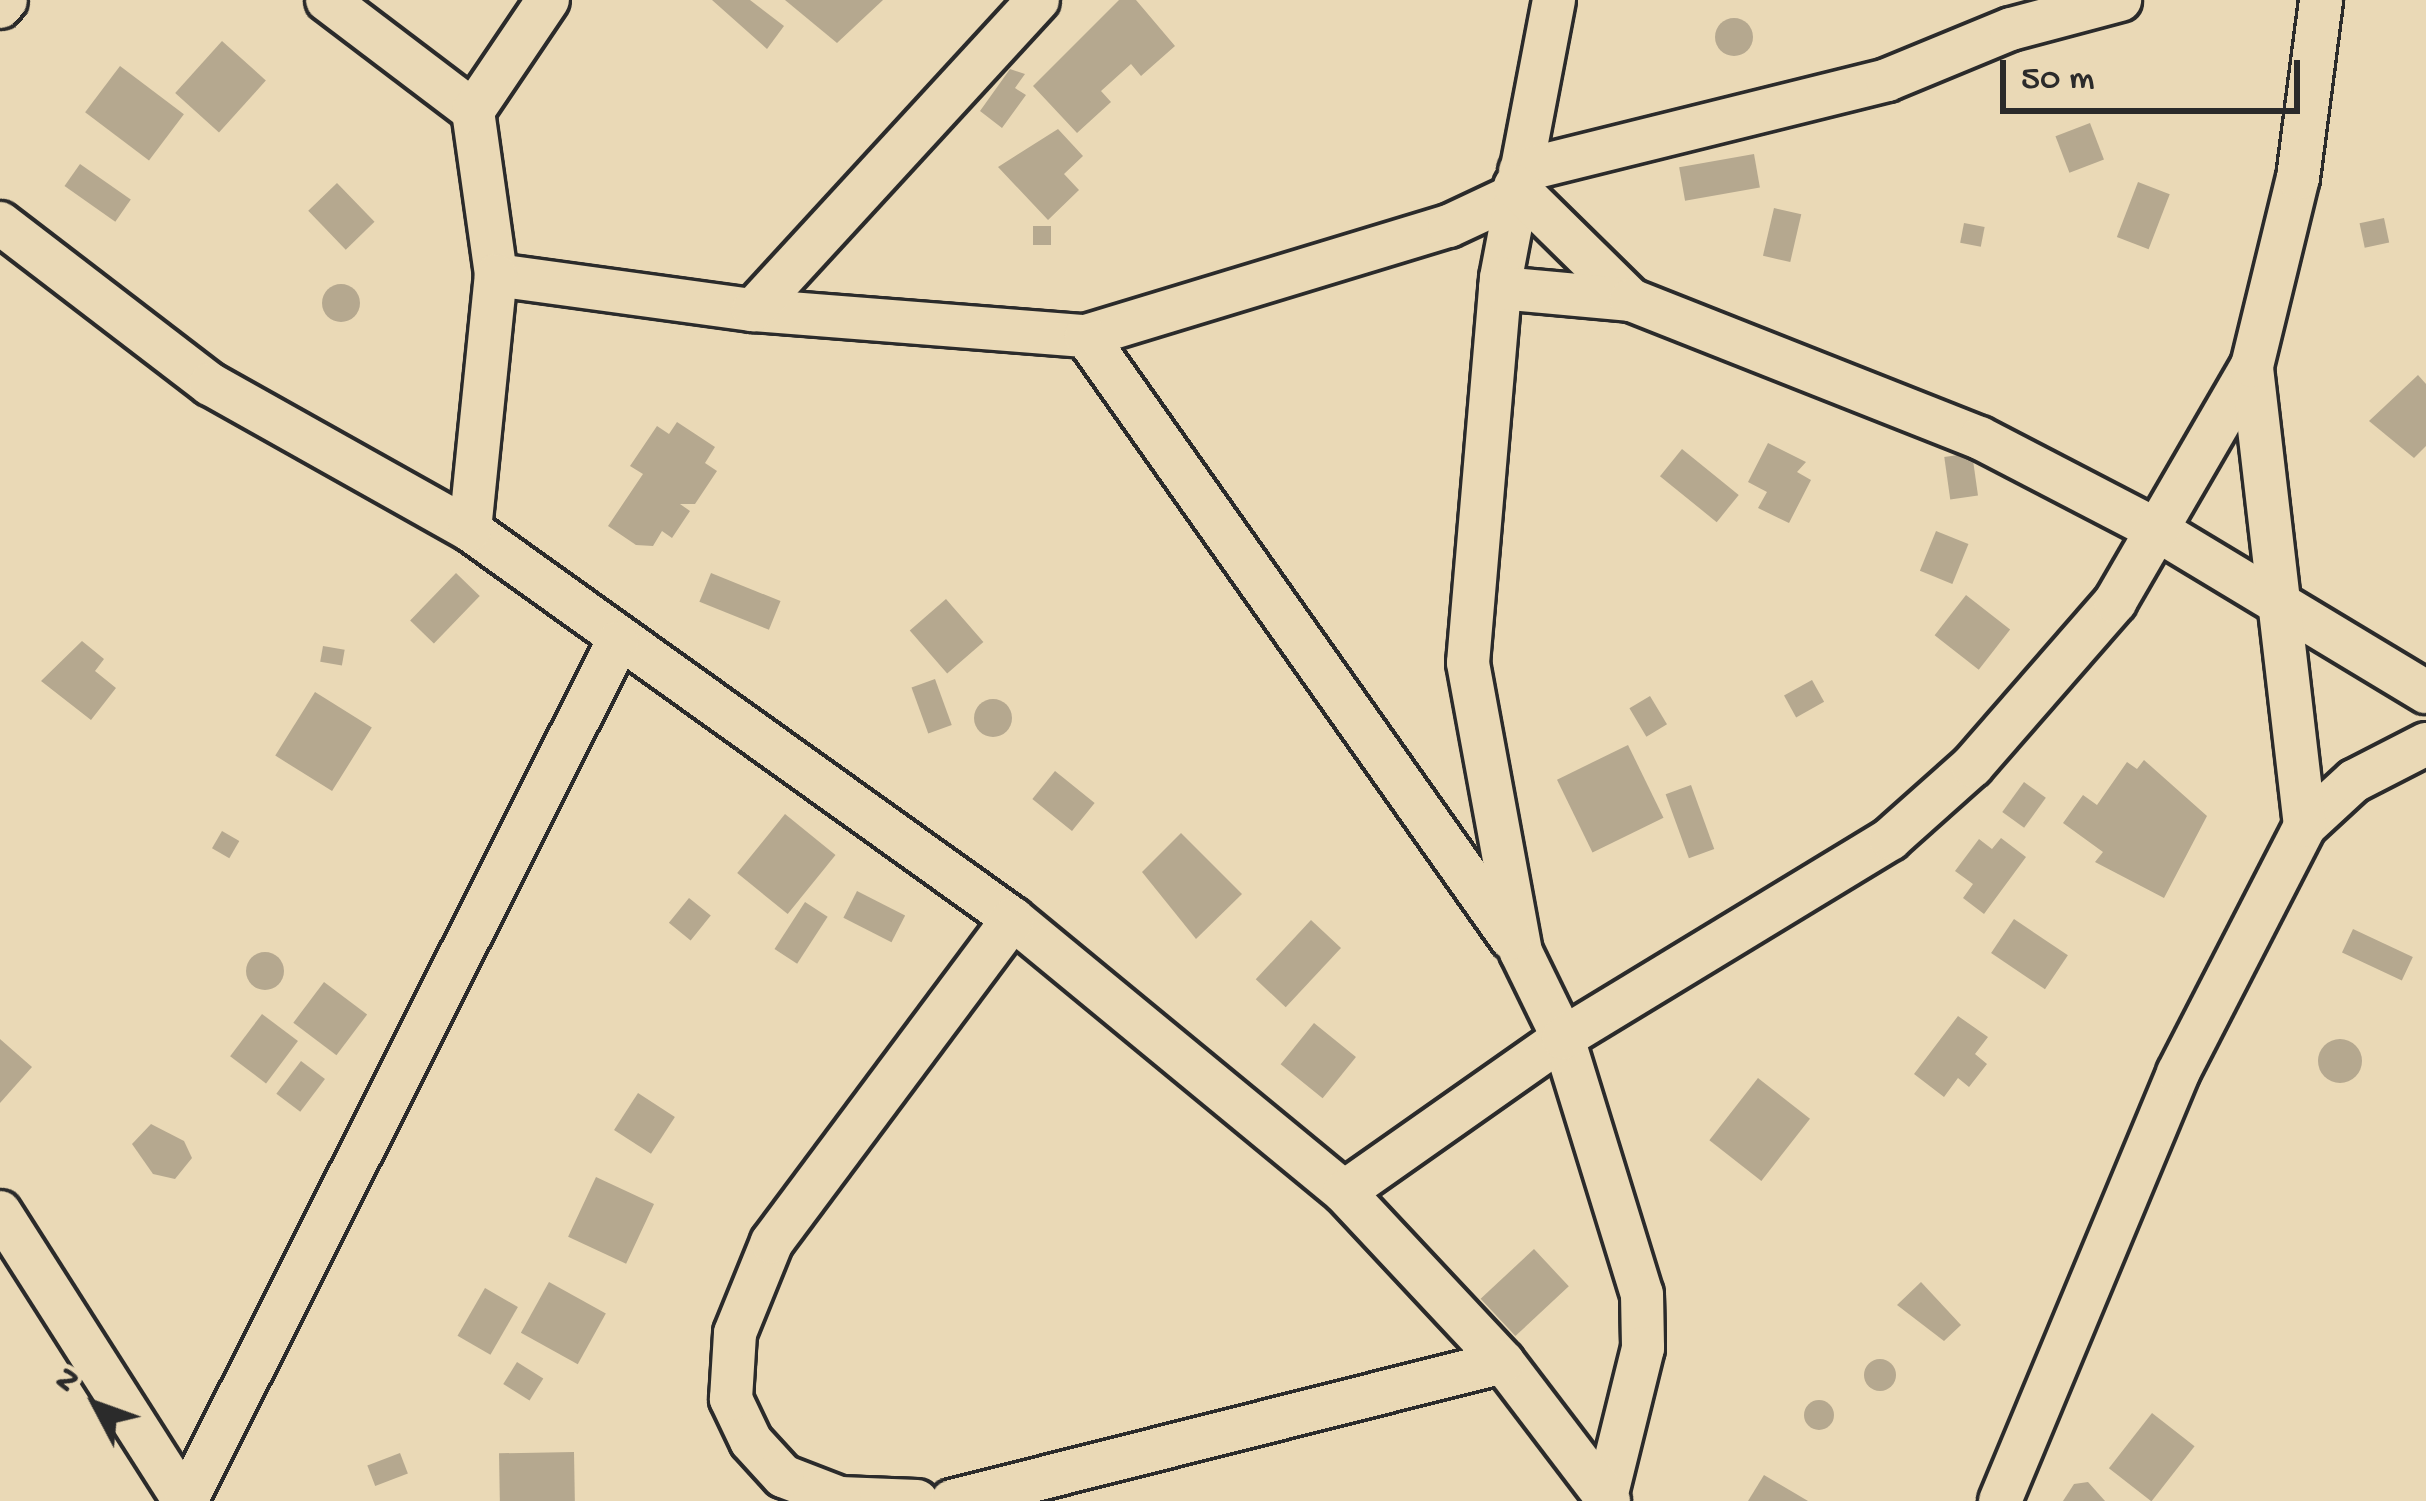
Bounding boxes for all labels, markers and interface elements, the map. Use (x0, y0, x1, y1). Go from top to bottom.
scale bar (2006, 36, 2306, 110)
text: 50 m (2021, 59, 2094, 102)
north arrow (36, 1345, 156, 1465)
text: N (47, 1361, 90, 1402)

